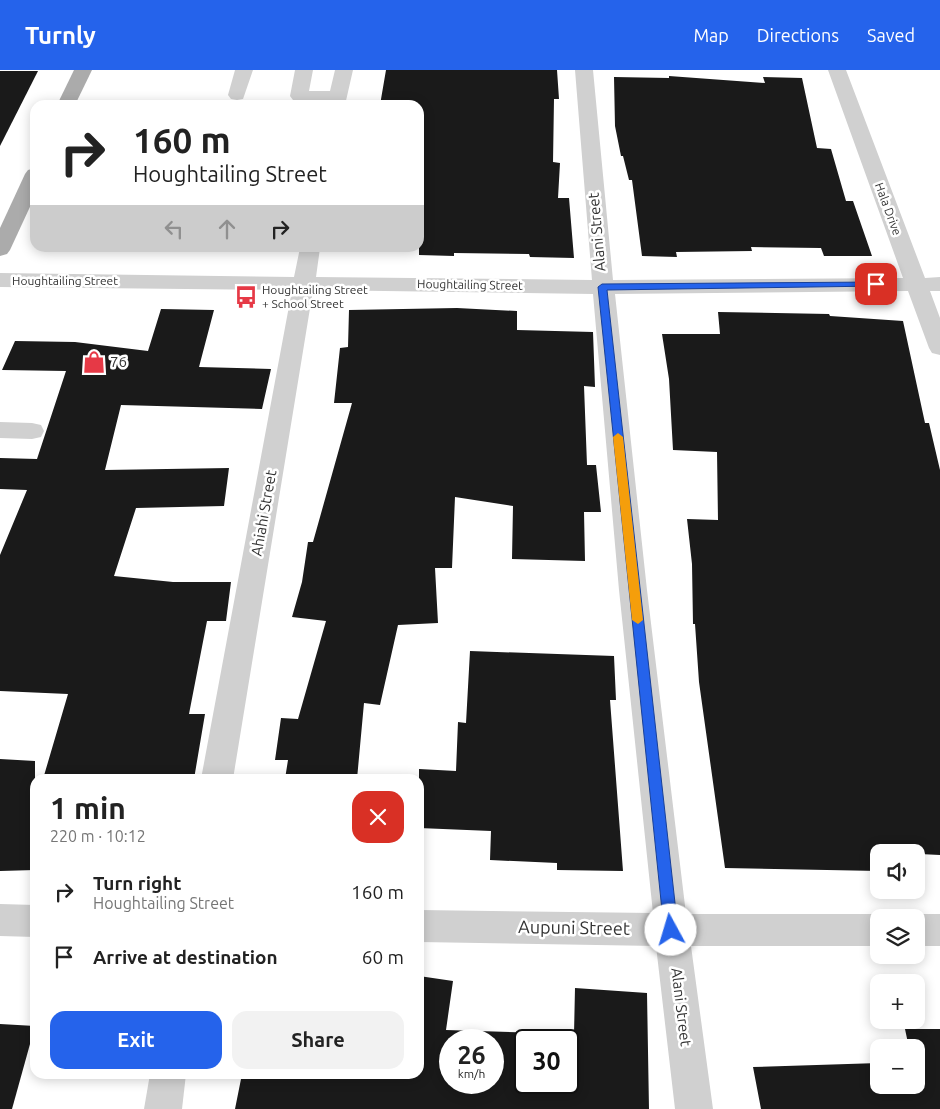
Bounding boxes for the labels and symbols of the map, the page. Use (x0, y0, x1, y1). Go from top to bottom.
street label: Hala Drive (873, 181, 904, 237)
street label: Alani Street (585, 192, 608, 272)
pin (855, 263, 897, 305)
street label: Houghtailing Street (12, 274, 118, 287)
street label: Houghtailing Street (417, 277, 523, 292)
place label: Houghtailing Street + School Street (262, 283, 368, 310)
bus stop icon: Houghtailing Street + School Street (233, 284, 259, 310)
shop icon: 76 (81, 349, 107, 375)
place label: 76 (110, 353, 127, 370)
street label: Ahiahi Street (248, 468, 279, 557)
position arrow (644, 903, 696, 955)
street label: Aupuni Street (518, 916, 630, 938)
street label: Alani Street (668, 967, 695, 1047)
speed limit sign: 30 (514, 1029, 579, 1094)

